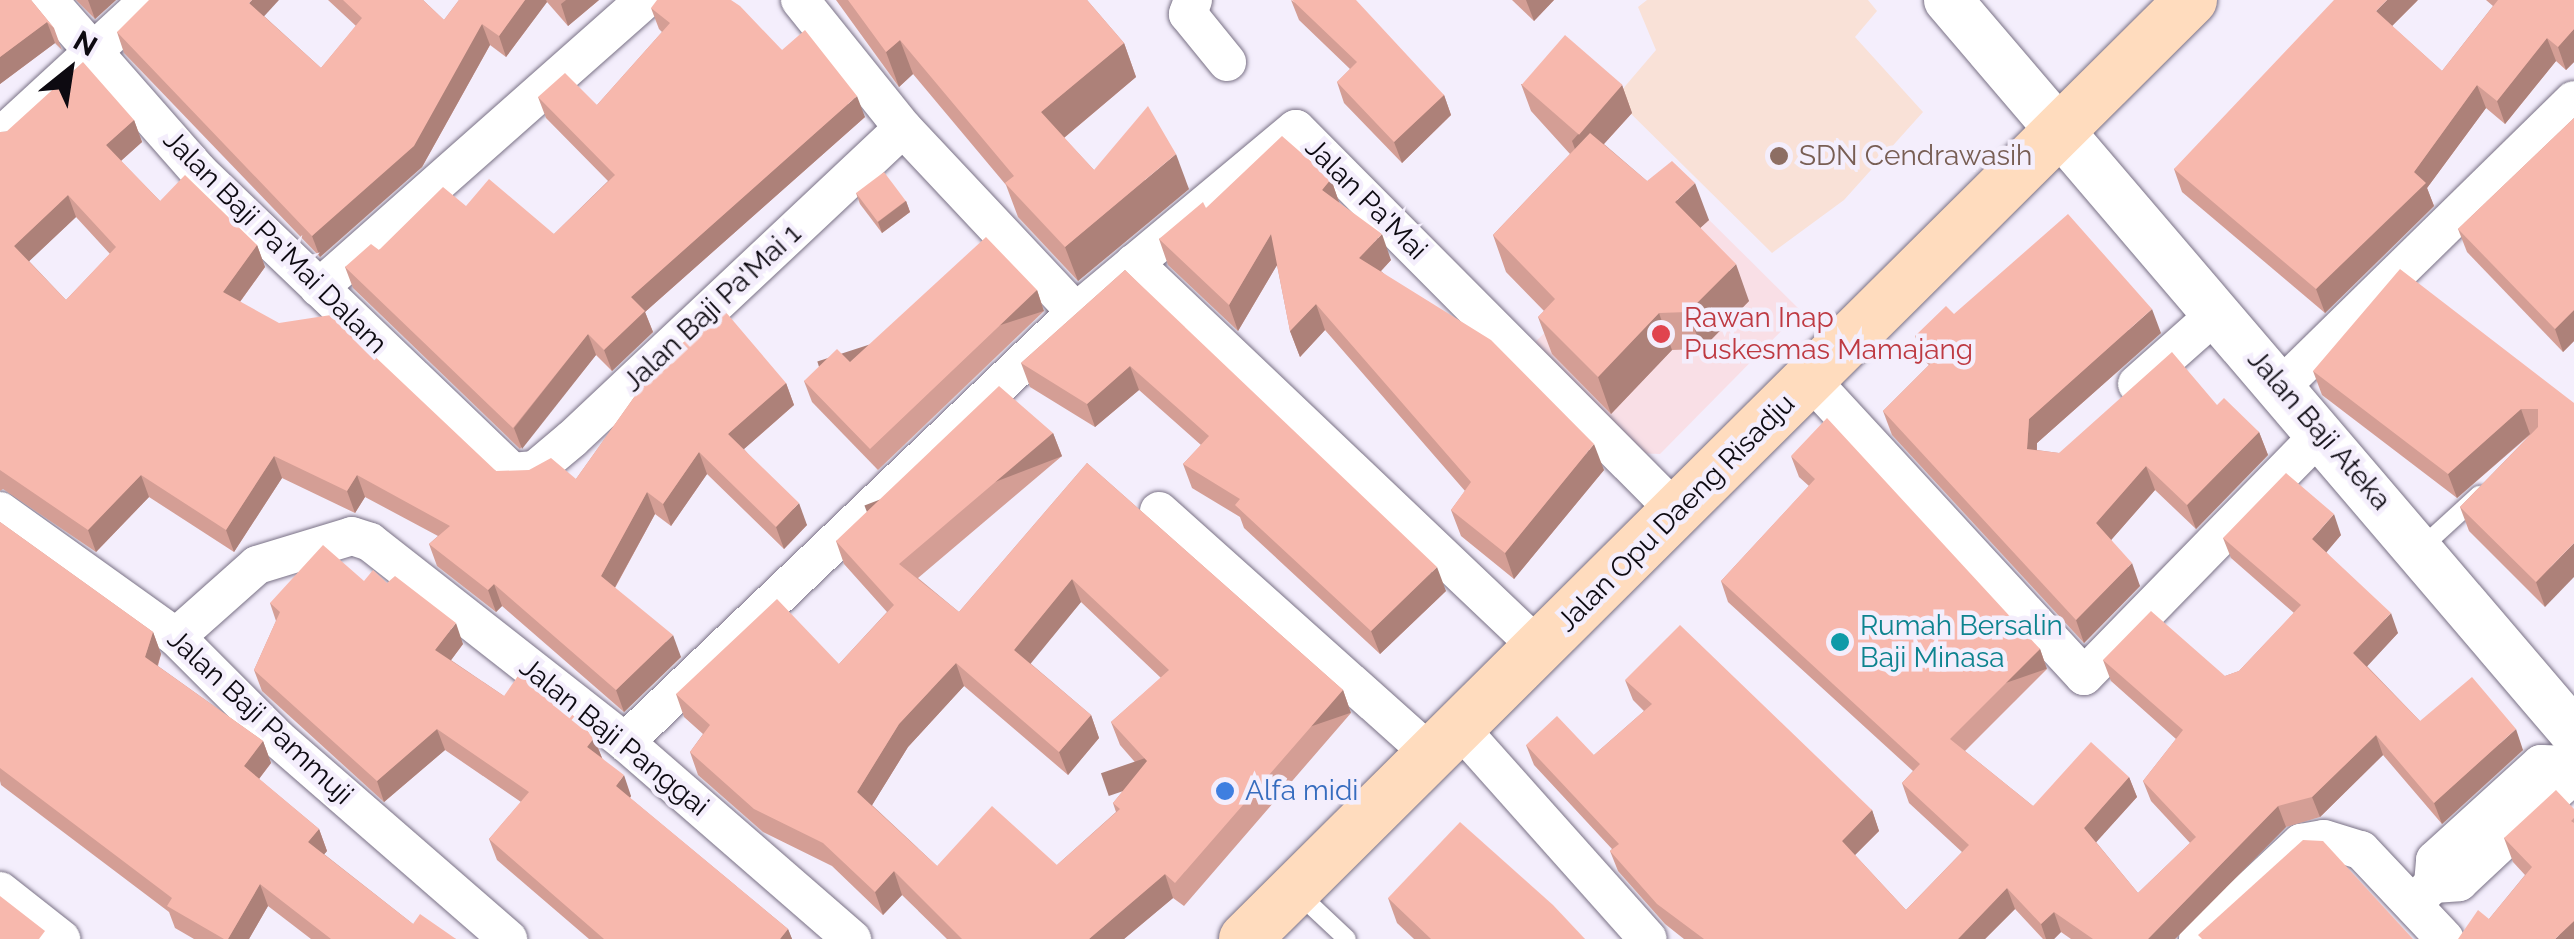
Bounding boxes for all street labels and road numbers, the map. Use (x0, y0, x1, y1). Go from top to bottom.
street label: Jalan Baji Pa'Mai Dalam (156, 123, 394, 361)
street label: Jalan Pa'Mai (1298, 131, 1434, 267)
street label: Jalan Baji Pa'Mai 1 (616, 217, 808, 399)
street label: Jalan Baji Ateka (2240, 343, 2398, 517)
street label: Jalan Opu Daeng Risadju (1550, 387, 1802, 639)
street label: Jalan Baji Pammuji (160, 622, 360, 812)
street label: Jalan Baji Panggai (513, 651, 715, 823)

